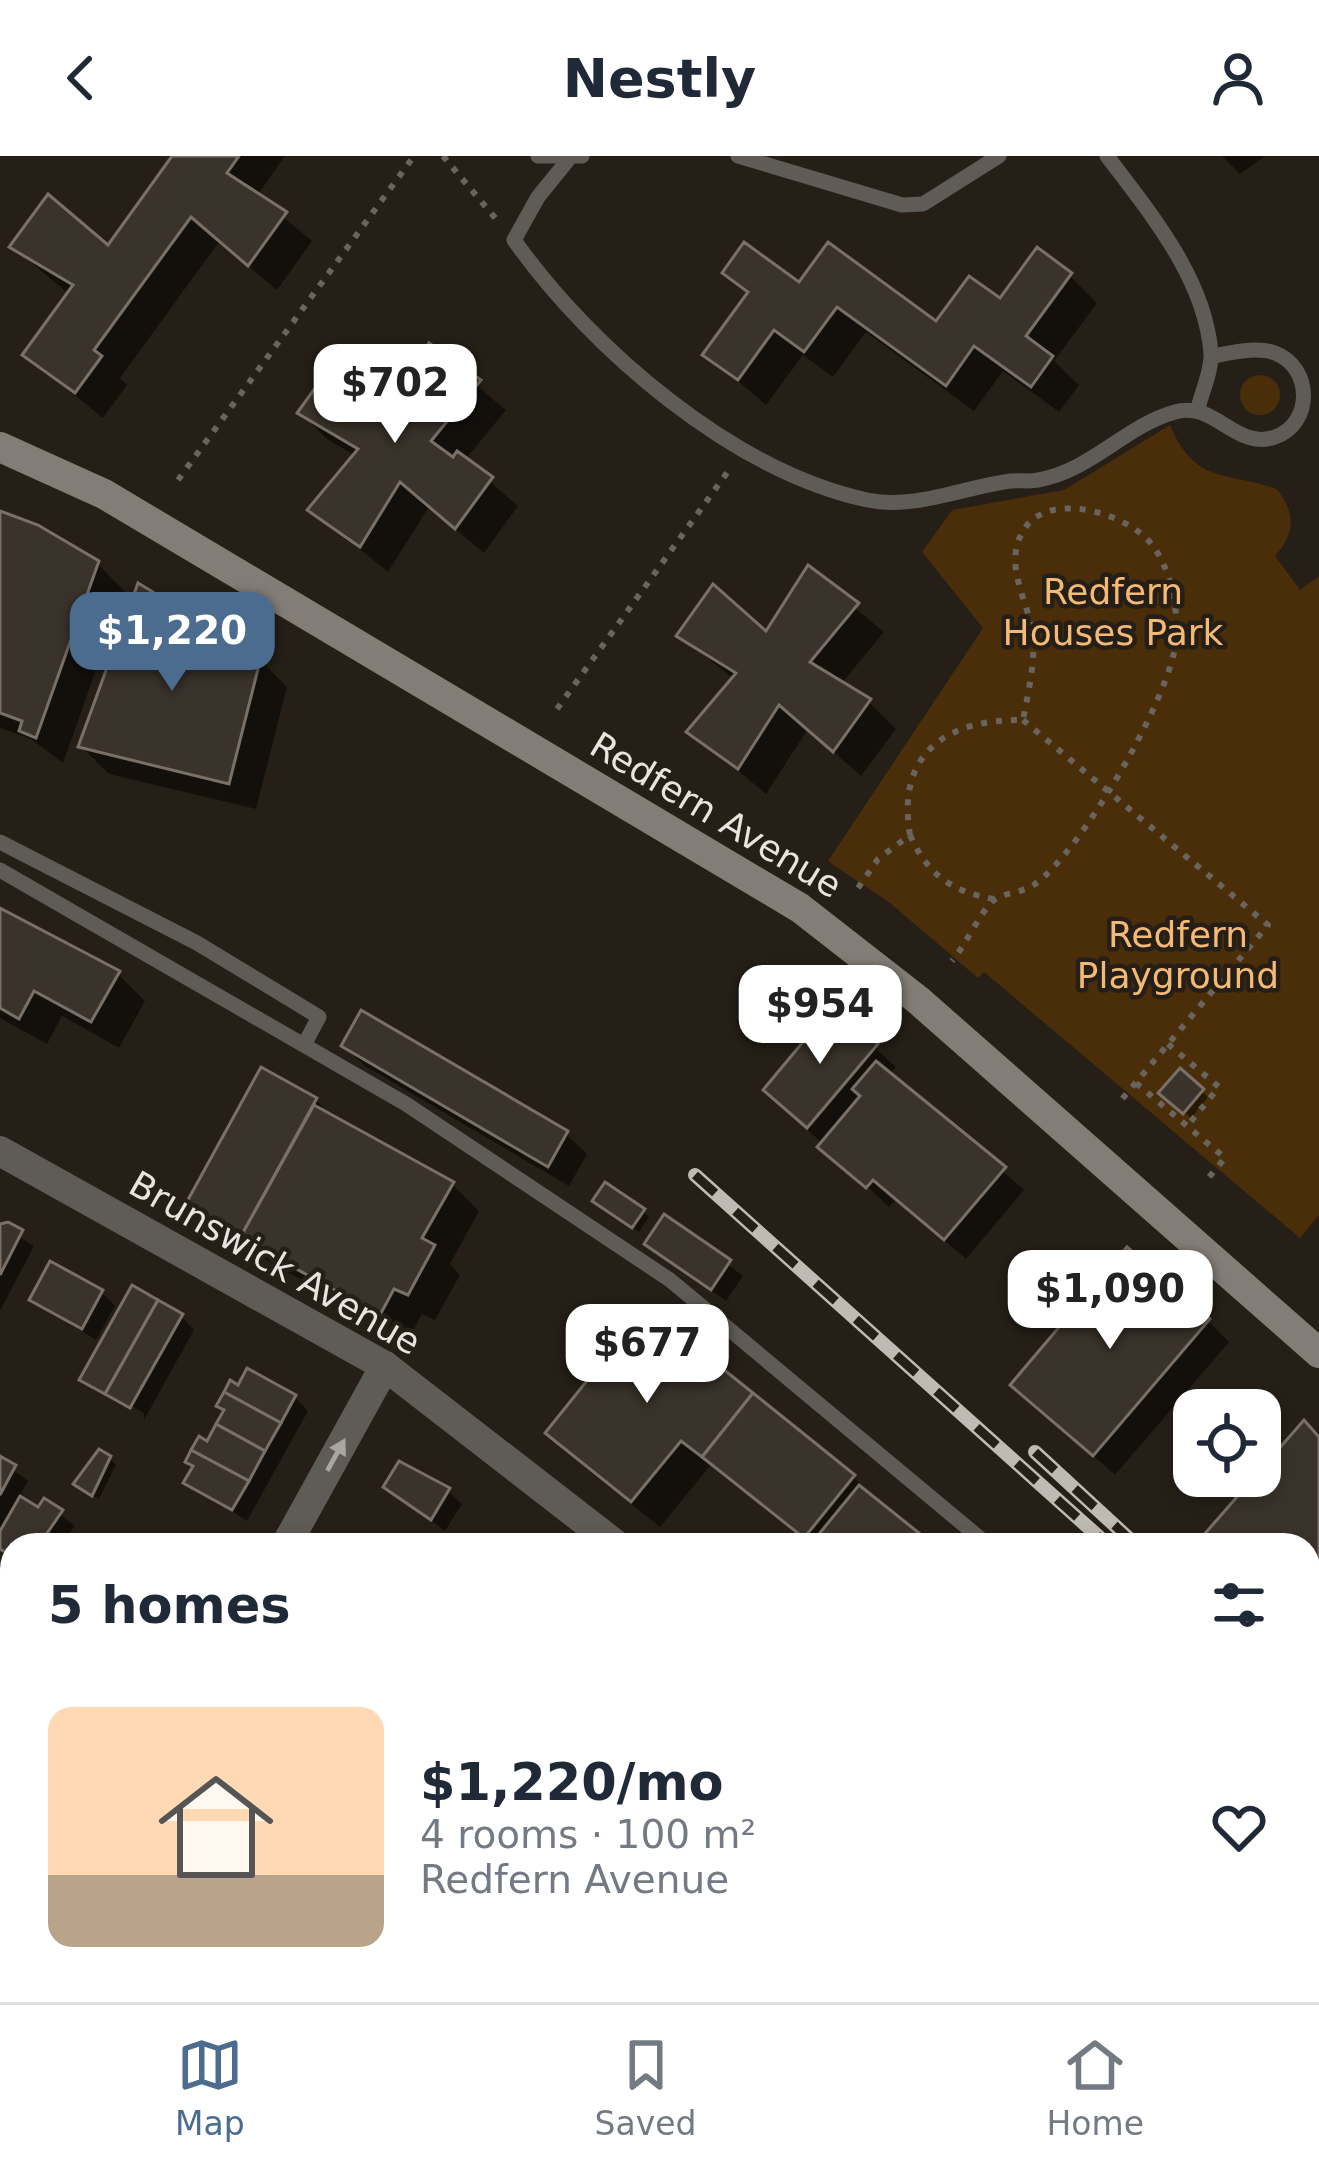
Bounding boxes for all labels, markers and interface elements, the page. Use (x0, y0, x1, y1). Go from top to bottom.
icon: back (48, 45, 114, 111)
icon: person (1205, 45, 1271, 111)
text: Nestly (563, 47, 756, 110)
pin: $702 (324, 344, 466, 446)
text: $702 (341, 360, 449, 405)
park label: Redfern Houses Park (1003, 571, 1224, 653)
pin: $1,220 (74, 592, 270, 694)
text: $1,220 (97, 608, 247, 653)
street label: Redfern Avenue (583, 724, 849, 906)
park label: Redfern Playground (1077, 914, 1279, 996)
pin: $954 (749, 965, 891, 1067)
text: $954 (766, 981, 874, 1026)
street label: Brunswick Avenue (122, 1163, 428, 1363)
pin: $1,090 (1012, 1250, 1208, 1352)
text: $1,090 (1035, 1266, 1185, 1311)
pin: $677 (576, 1304, 718, 1406)
text: $677 (593, 1320, 701, 1365)
map controls (1173, 1389, 1281, 1497)
button: locate (1173, 1389, 1281, 1497)
one-way arrow (325, 1438, 346, 1473)
icon: filters (1206, 1572, 1272, 1638)
text: 5 homes (48, 1576, 291, 1635)
text: $1,220/mo (420, 1753, 724, 1812)
icon: home (144, 1755, 288, 1899)
icon: heart (1206, 1794, 1272, 1860)
text: 4 rooms · 100 m² (420, 1812, 756, 1857)
text: Redfern Avenue (420, 1857, 729, 1902)
tab: Map (175, 2032, 245, 2143)
tab: Saved (595, 2032, 697, 2143)
tab: Home (1047, 2032, 1144, 2143)

